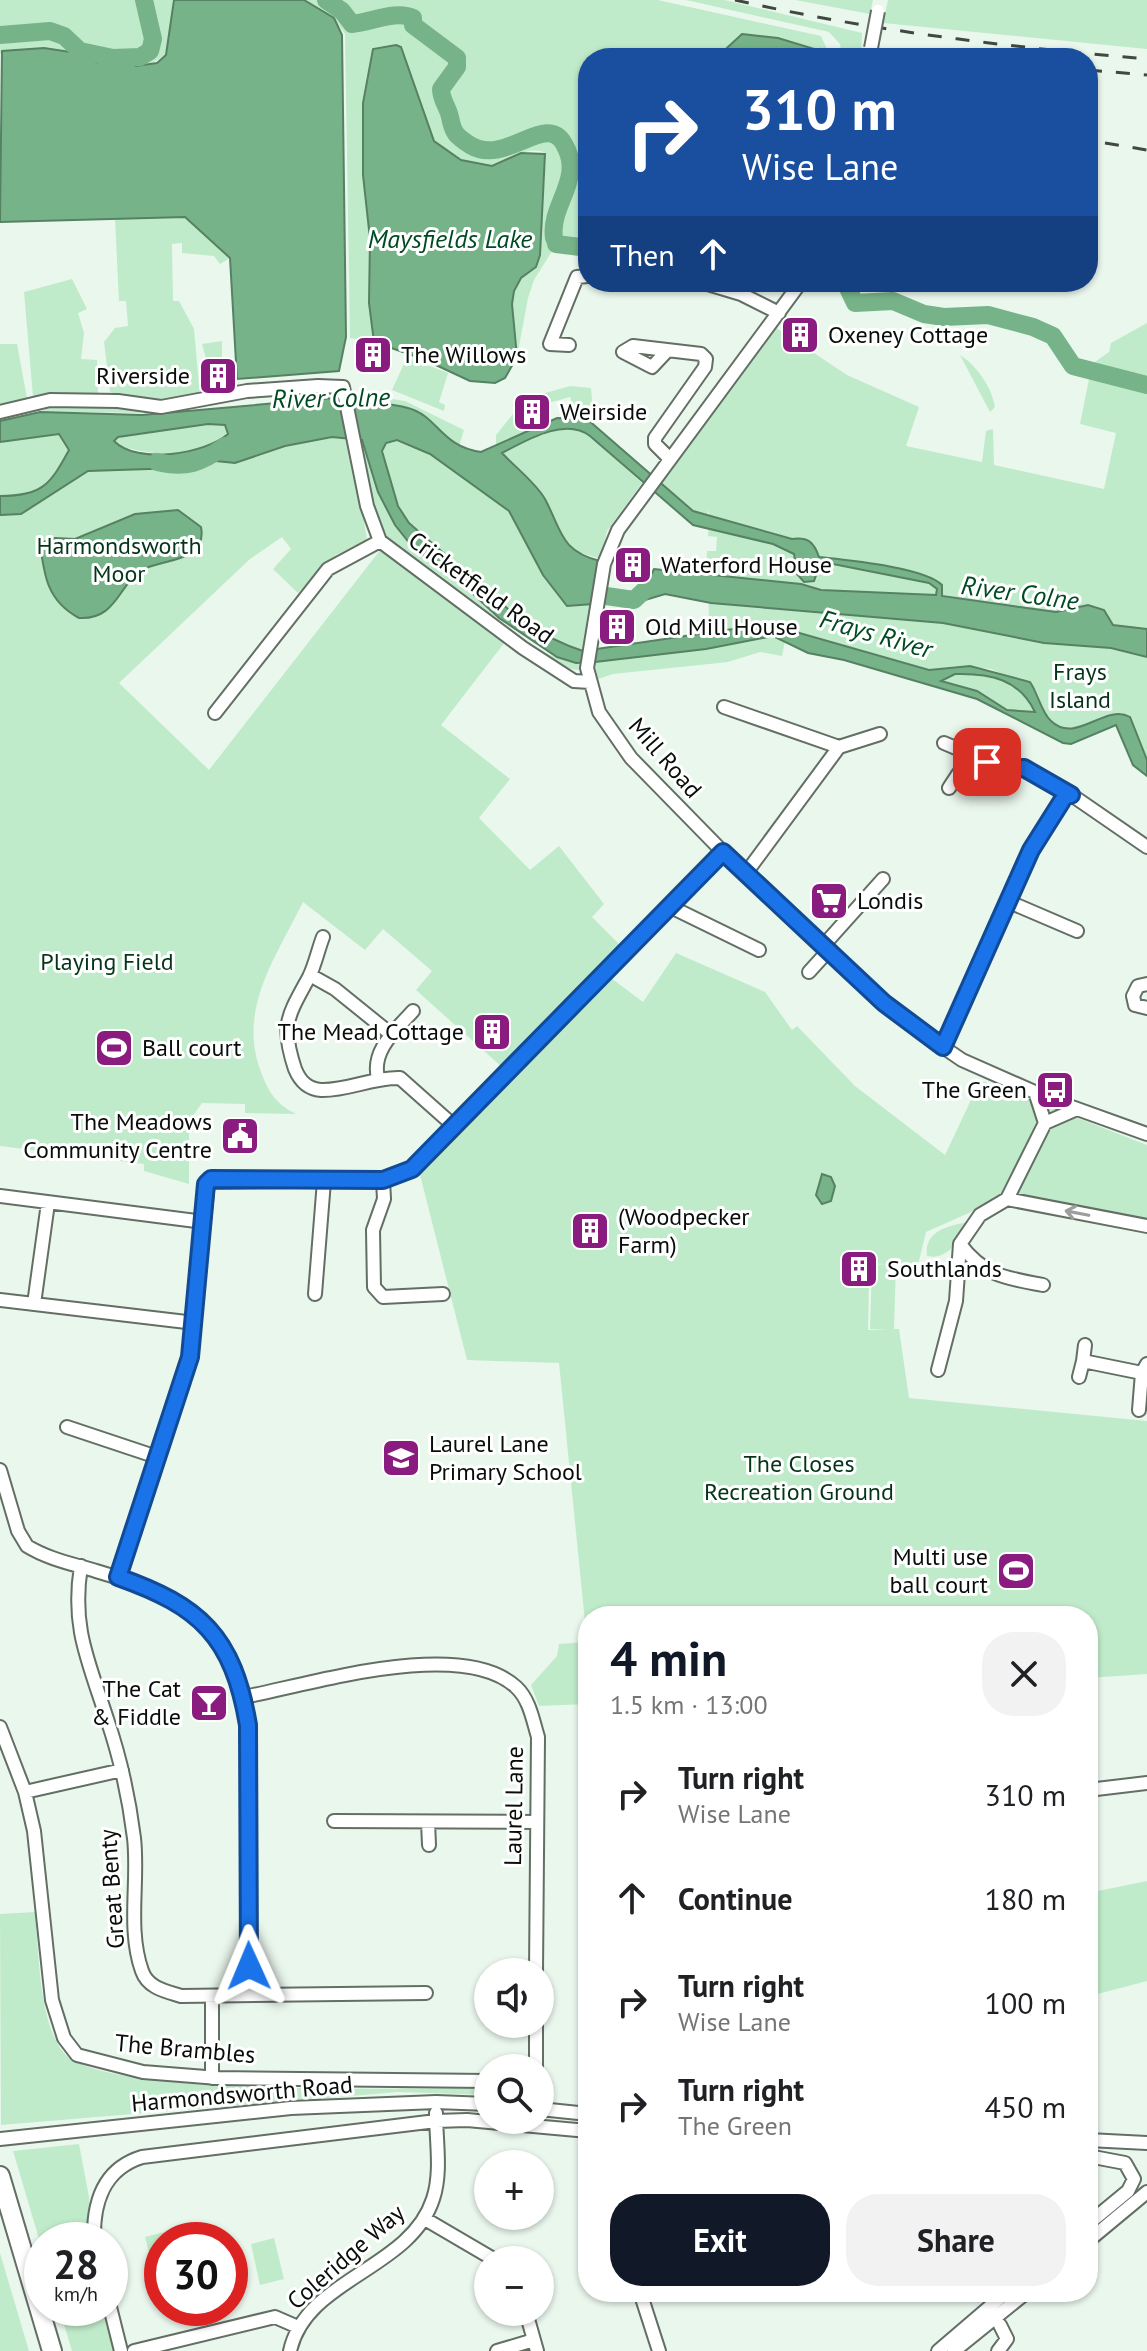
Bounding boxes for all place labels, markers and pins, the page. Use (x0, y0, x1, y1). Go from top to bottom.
building icon: Oxeney Cottage (779, 314, 821, 356)
place label: Oxeney Cottage (828, 319, 988, 350)
building icon: The Willows (352, 334, 394, 376)
place label: The Willows (401, 339, 526, 370)
building icon: Riverside (197, 355, 239, 397)
place label: Riverside (96, 360, 190, 391)
building icon: Weirside (511, 391, 553, 433)
place label: Weirside (560, 396, 647, 427)
building icon: Waterford House (612, 544, 654, 586)
place label: Waterford House (661, 549, 832, 580)
building icon: Old Mill House (596, 606, 638, 648)
place label: Old Mill House (645, 611, 798, 642)
pin (953, 728, 1021, 796)
supermarket icon: Londis (808, 880, 850, 922)
place label: Londis (857, 885, 923, 916)
building icon: The Mead Cottage (471, 1011, 513, 1053)
place label: The Mead Cottage (278, 1016, 464, 1047)
sports icon: Ball court (93, 1027, 135, 1069)
place label: Ball court (142, 1032, 241, 1063)
bus stop icon: The Green (1034, 1069, 1076, 1111)
place label: The Green (922, 1074, 1027, 1105)
place label: The Meadows Community Centre (23, 1106, 212, 1165)
public building icon: The Meadows Community Centre (219, 1115, 261, 1157)
place label: (Woodpecker Farm) (618, 1201, 750, 1260)
building icon: (Woodpecker Farm) (569, 1210, 611, 1252)
building icon: Southlands (838, 1248, 880, 1290)
place label: Southlands (887, 1253, 1002, 1284)
place label: Laurel Lane Primary School (429, 1428, 582, 1487)
school or university icon: Laurel Lane Primary School (380, 1437, 422, 1479)
place label: Multi use ball court (890, 1541, 988, 1600)
sports icon: Multi use ball court (995, 1550, 1037, 1592)
place label: The Cat & Fiddle (91, 1673, 181, 1732)
bar icon: The Cat & Fiddle (188, 1682, 230, 1724)

